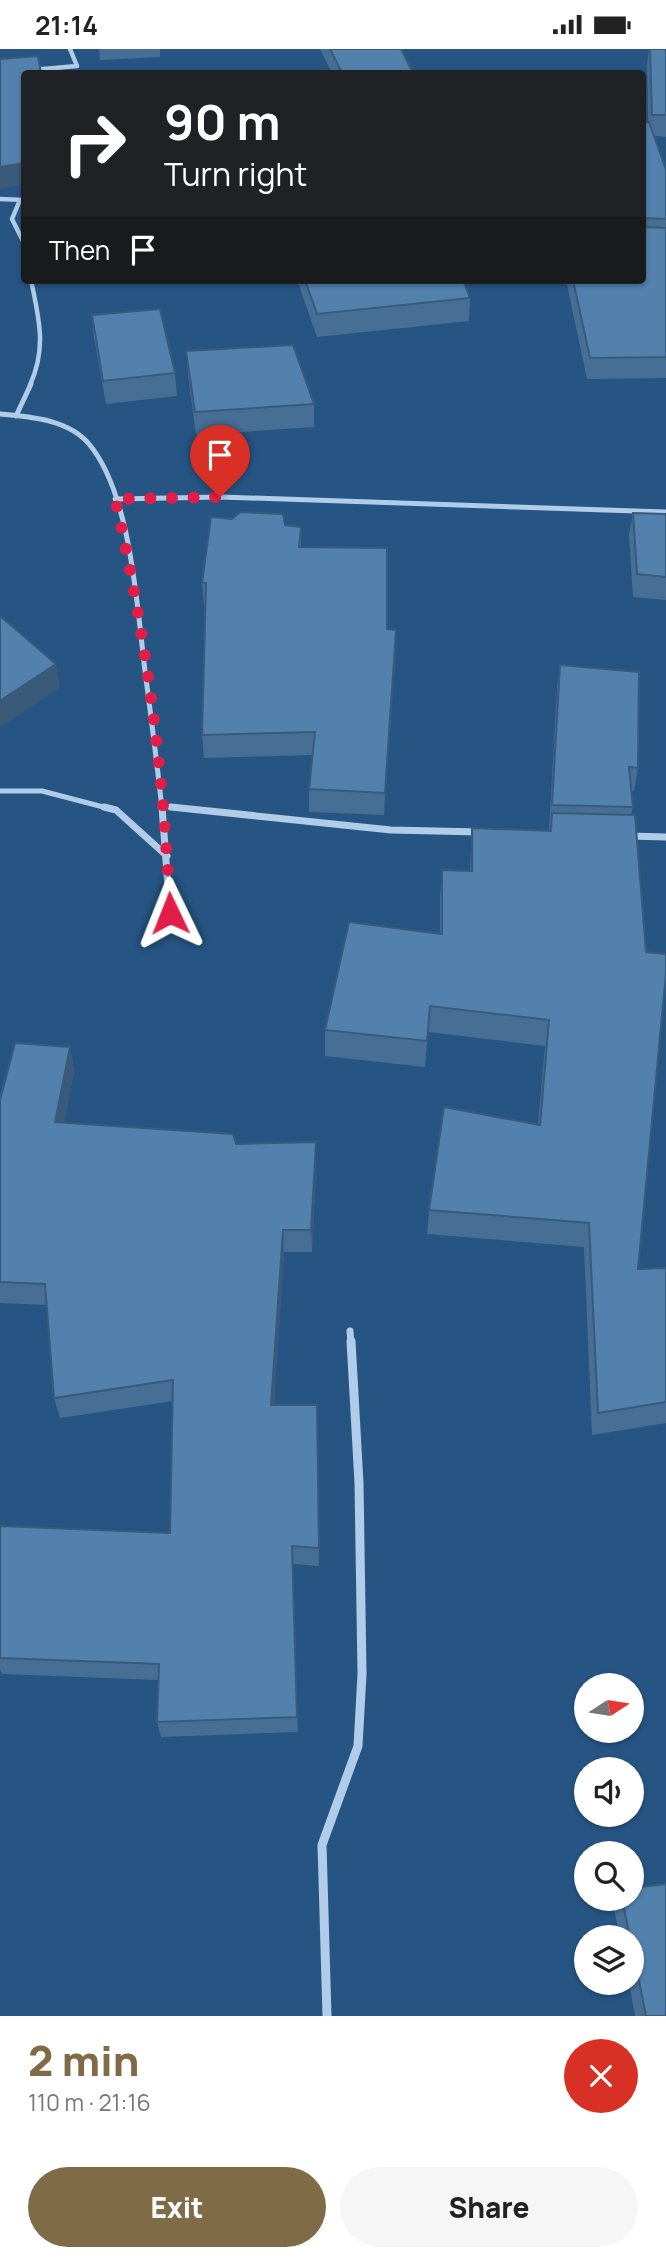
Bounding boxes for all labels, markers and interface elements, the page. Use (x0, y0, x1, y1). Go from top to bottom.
text: 21:14 (35, 7, 98, 43)
text: 90 m (164, 88, 281, 155)
icon: right (49, 98, 140, 189)
text: Turn right (164, 152, 307, 196)
icon: arrive (124, 231, 162, 269)
text: Then (49, 232, 110, 268)
pin (190, 425, 250, 497)
icon: arrive (201, 436, 239, 474)
position arrow (133, 876, 207, 950)
north arrow (574, 1673, 644, 1743)
map controls (574, 1673, 644, 1995)
button: sound (574, 1757, 644, 1827)
button: search (574, 1841, 644, 1911)
button: layers (574, 1925, 644, 1995)
text: 2 min (28, 2031, 139, 2089)
button: close (564, 2039, 638, 2113)
text: 110 m · 21:16 (28, 2086, 151, 2118)
button: Exit (28, 2167, 326, 2247)
button: Share (340, 2167, 638, 2247)

